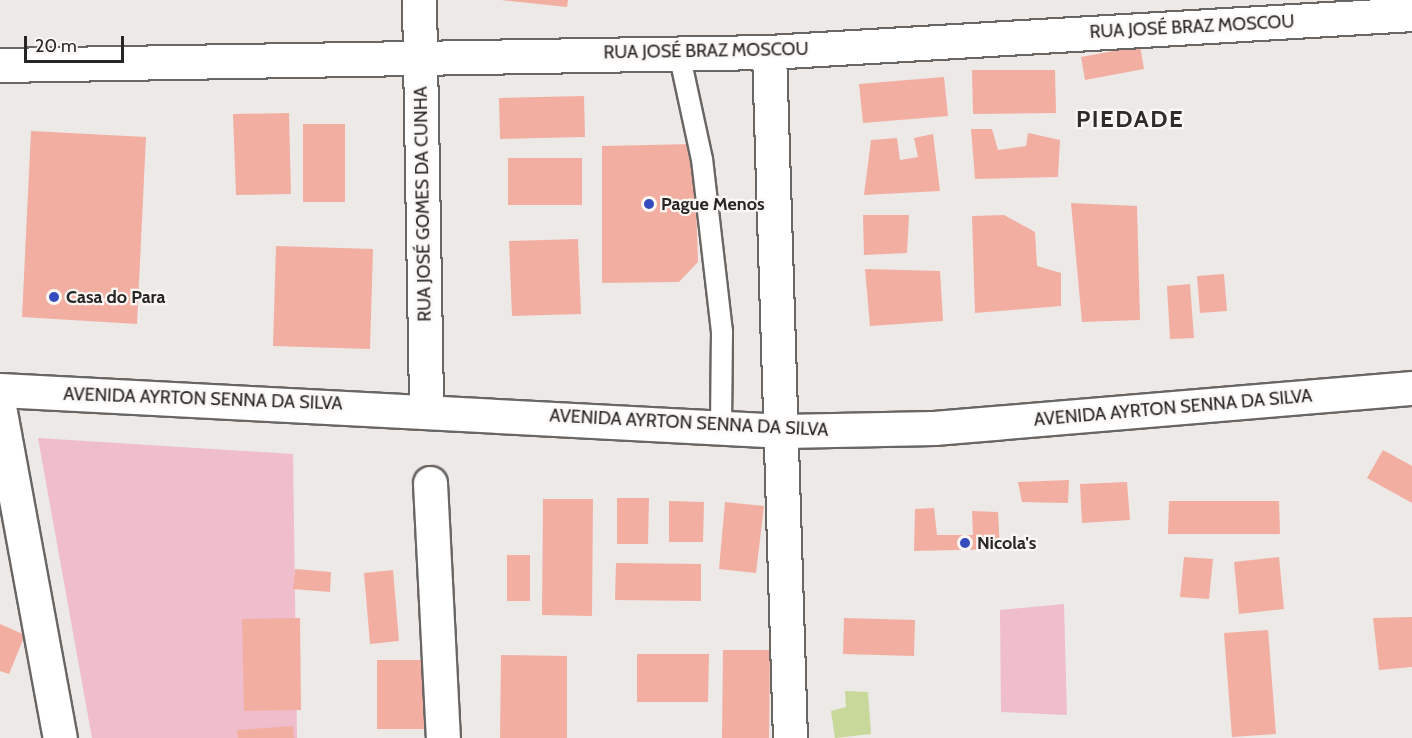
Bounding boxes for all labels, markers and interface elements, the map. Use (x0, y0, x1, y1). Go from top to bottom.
street label: RUA JOSÉ BRAZ MOSCOU (1089, 11, 1295, 43)
scale bar (27, 24, 128, 62)
text: 20 m (35, 35, 77, 57)
street label: RUA JOSÉ BRAZ MOSCOU (603, 38, 809, 64)
street label: RUA JOSÉ GOMES DA CUNHA (410, 86, 436, 322)
district label: PIEDADE (1076, 105, 1184, 133)
place label: Pague Menos (661, 193, 765, 215)
marker: Pague Menos (642, 197, 656, 211)
place label: Casa do Para (66, 286, 165, 308)
marker: Casa do Para (47, 290, 61, 304)
street label: AVENIDA AYRTON SENNA DA SILVA (63, 383, 343, 415)
street label: AVENIDA AYRTON SENNA DA SILVA (1033, 385, 1313, 431)
street label: AVENIDA AYRTON SENNA DA SILVA (549, 405, 829, 441)
place label: Nicola's (977, 532, 1036, 554)
marker: Nicola's (958, 536, 972, 550)

